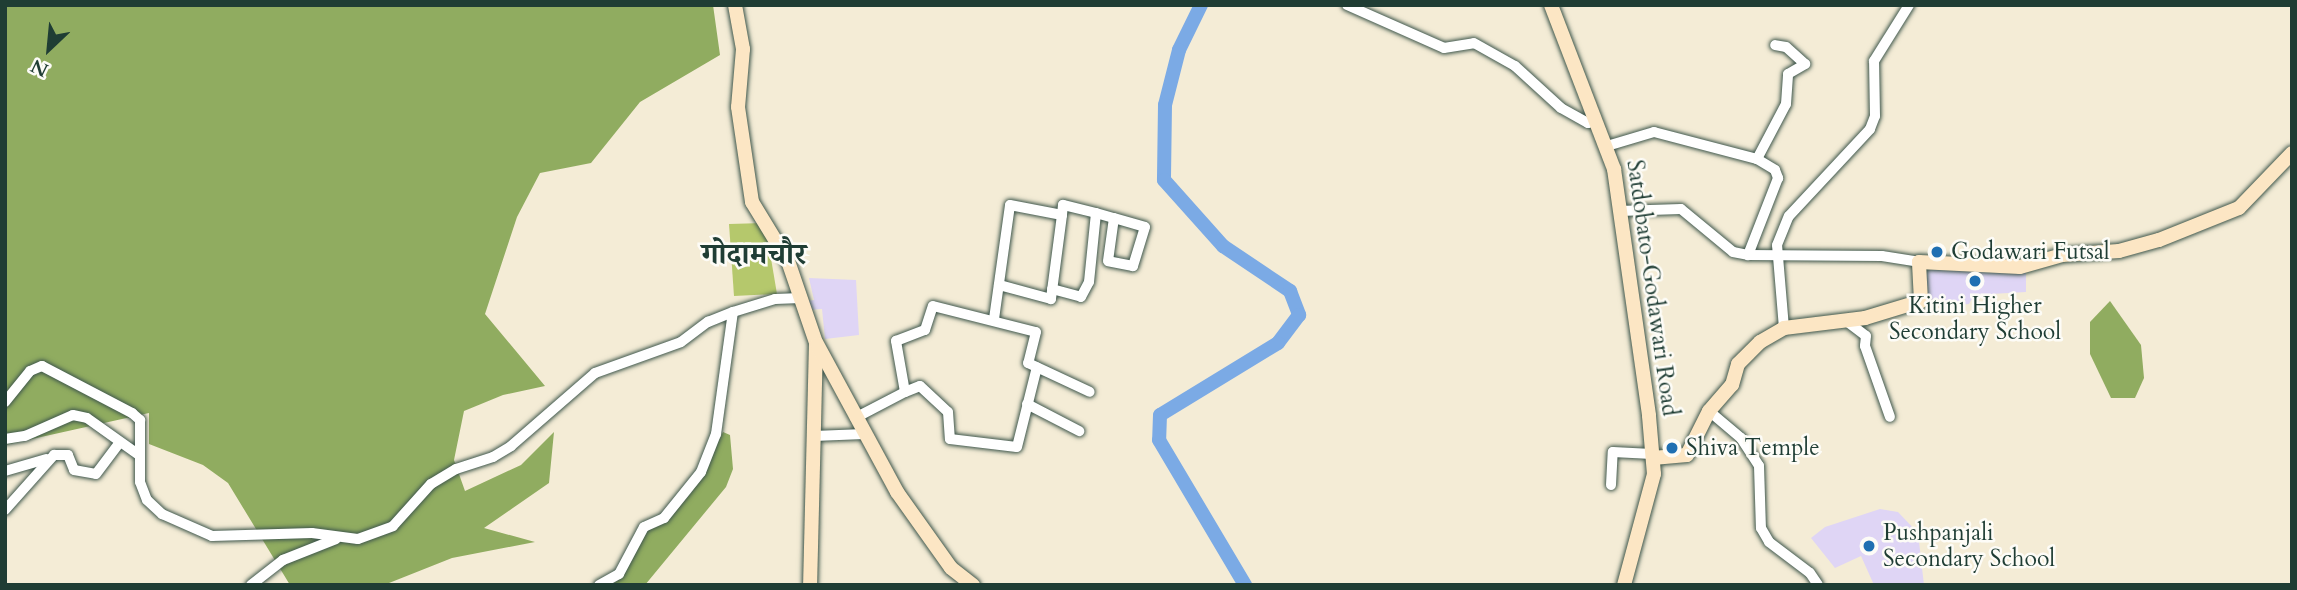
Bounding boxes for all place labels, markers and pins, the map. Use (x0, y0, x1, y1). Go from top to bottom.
place label: Godawari Futsal (1951, 238, 2110, 266)
marker: Godawari Futsal (1929, 244, 1945, 260)
marker: Kitini Higher Secondary School (1967, 273, 1983, 289)
place label: Kitini Higher Secondary School (1889, 292, 2061, 346)
place label: Shiva Temple (1686, 434, 1820, 462)
marker: Shiva Temple (1664, 440, 1680, 456)
place label: Pushpanjali Secondary School (1883, 519, 2055, 573)
marker: Pushpanjali Secondary School (1861, 538, 1877, 554)

